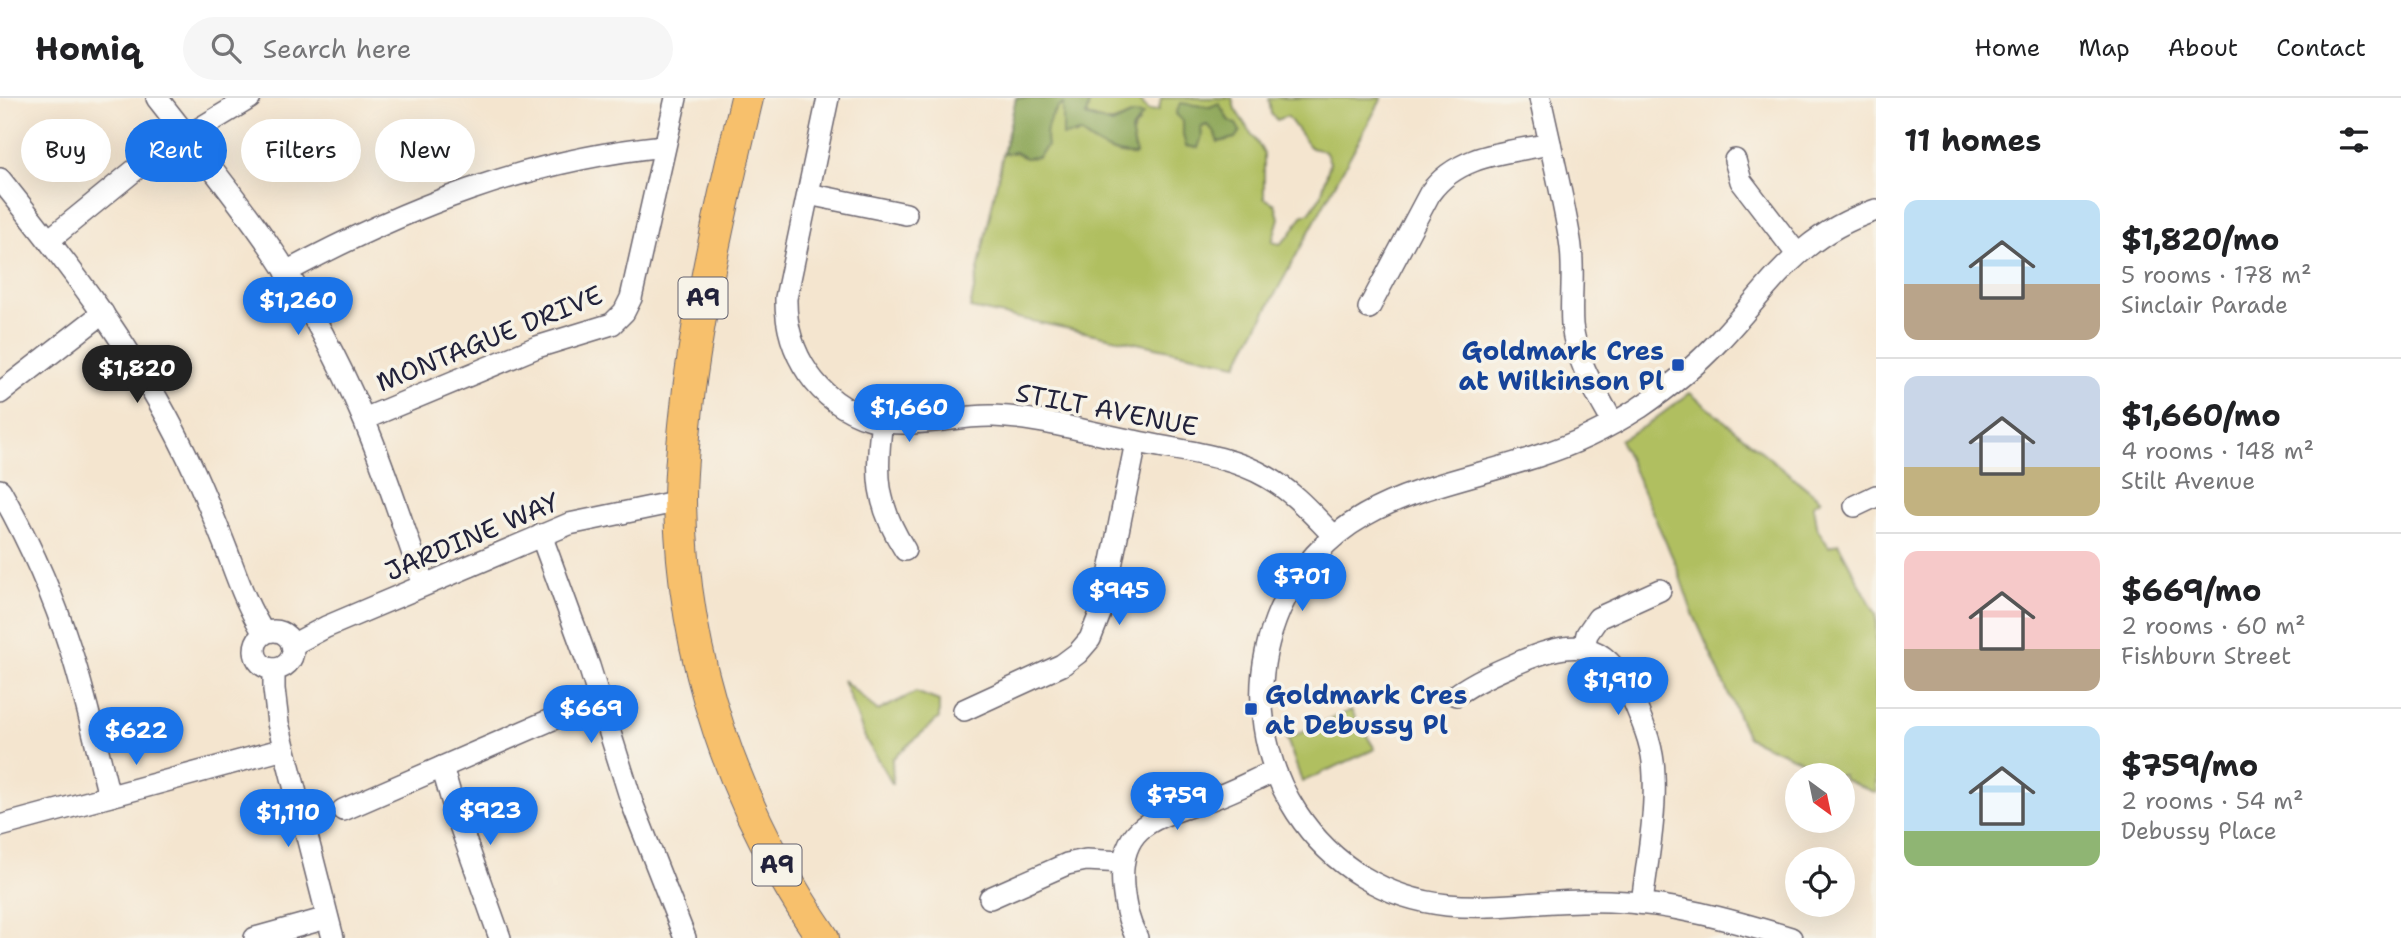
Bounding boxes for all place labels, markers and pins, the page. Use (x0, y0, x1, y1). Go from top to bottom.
pin: $1,260 (241, 278, 355, 337)
place label: Goldmark Cres at Wilkinson Pl (1459, 333, 1664, 398)
pin: $1,820 (80, 345, 194, 405)
marker: Goldmark Cres at Wilkinson Pl (1670, 357, 1686, 373)
pin: $1,660 (852, 384, 966, 444)
pin: $701 (1261, 554, 1343, 613)
pin: $945 (1078, 568, 1160, 627)
pin: $1,910 (1561, 658, 1675, 717)
place label: Goldmark Cres at Debussy Pl (1265, 677, 1467, 742)
pin: $669 (550, 686, 632, 745)
marker: Goldmark Cres at Debussy Pl (1243, 701, 1259, 717)
pin: $622 (95, 708, 177, 767)
pin: $759 (1136, 772, 1218, 832)
pin: $923 (449, 788, 531, 847)
pin: $1,110 (231, 790, 345, 849)

